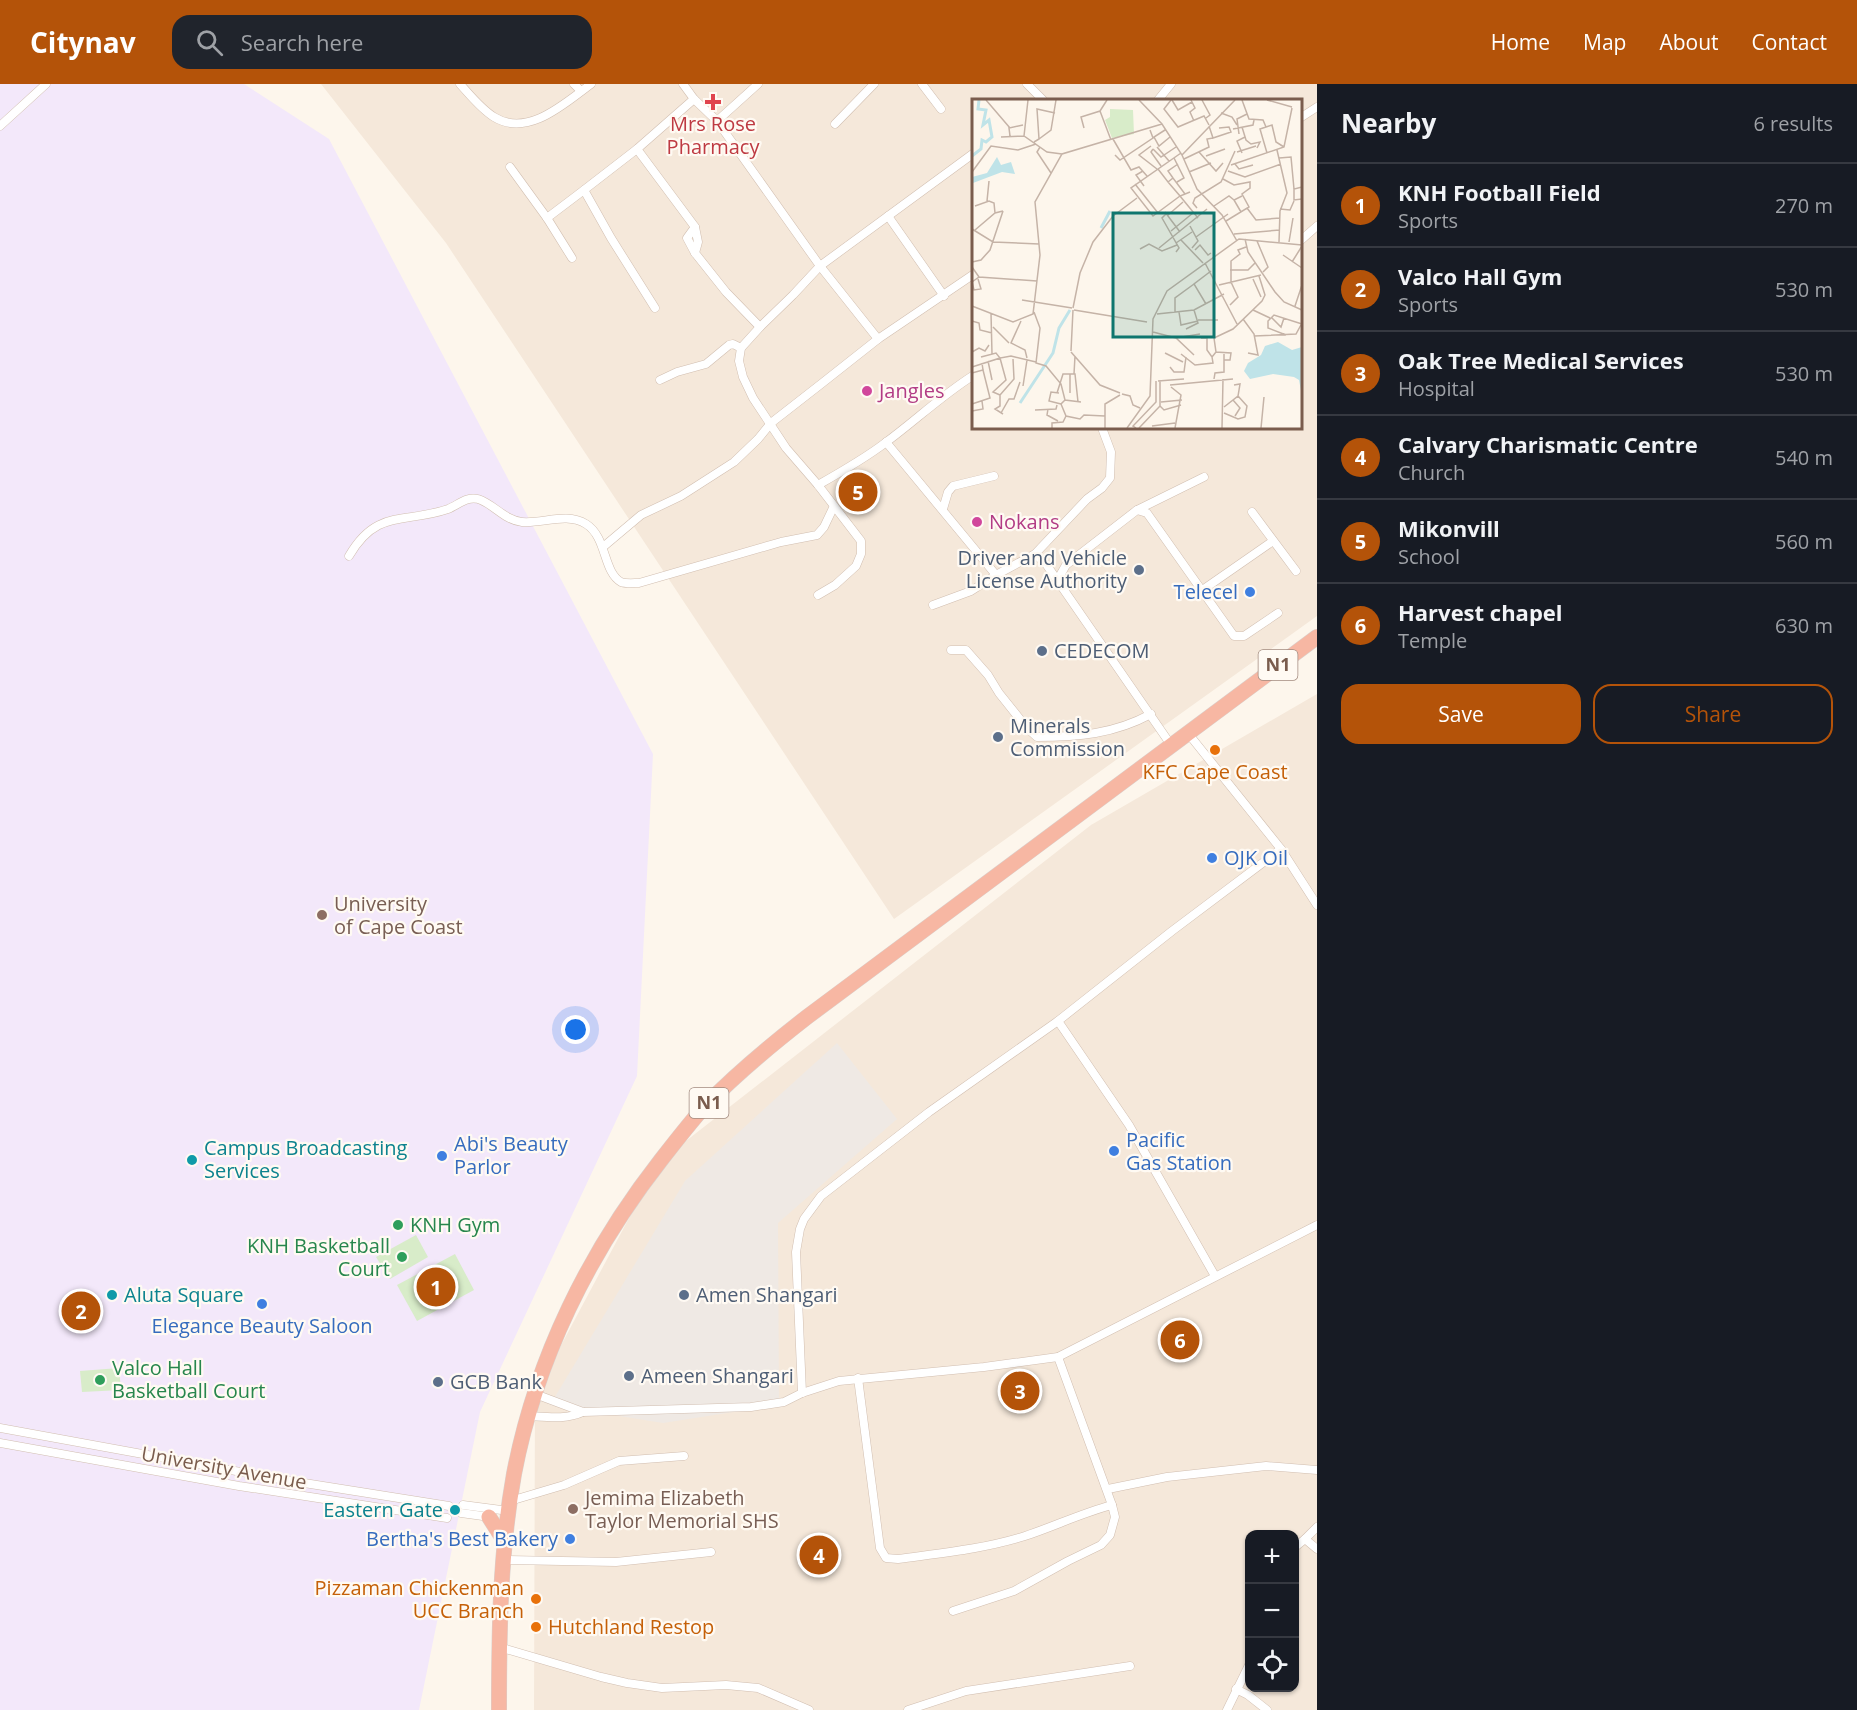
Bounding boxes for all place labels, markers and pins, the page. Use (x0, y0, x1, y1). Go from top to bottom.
marker: Mrs Rose Pharmacy (706, 95, 720, 109)
place label: Mrs Rose Pharmacy (667, 110, 760, 160)
place label: Jangles (877, 377, 944, 404)
marker: Jangles (860, 384, 874, 398)
pin: 5 (838, 470, 878, 514)
place label: Nokans (989, 508, 1060, 535)
marker: Nokans (970, 515, 984, 529)
place label: Driver and Vehicle License Authority (958, 544, 1128, 594)
marker: Driver and Vehicle License Authority (1132, 563, 1146, 577)
place label: Telecel (1174, 578, 1238, 605)
marker: Telecel (1243, 585, 1257, 599)
place label: CEDECOM (1054, 637, 1149, 664)
marker: CEDECOM (1035, 644, 1049, 658)
place label: Minerals Commission (1010, 712, 1125, 762)
marker: Minerals Commission (991, 730, 1005, 744)
marker: KFC Cape Coast (1208, 743, 1222, 757)
place label: KFC Cape Coast (1142, 758, 1288, 785)
place label: OJK Oil (1224, 844, 1288, 871)
marker: OJK Oil (1205, 851, 1219, 865)
place label: University of Cape Coast (334, 890, 463, 940)
marker: University of Cape Coast (315, 908, 329, 922)
place label: Pacific Gas Station (1126, 1126, 1232, 1176)
place label: Abi's Beauty Parlor (454, 1130, 569, 1180)
place label: Campus Broadcasting Services (204, 1134, 408, 1184)
marker: Pacific Gas Station (1107, 1144, 1121, 1158)
marker: Abi's Beauty Parlor (435, 1149, 449, 1163)
marker: Campus Broadcasting Services (185, 1153, 199, 1167)
place label: KNH Gym (410, 1211, 500, 1238)
marker: KNH Gym (391, 1218, 405, 1232)
place label: KNH Basketball Court (247, 1232, 390, 1282)
marker: KNH Basketball Court (395, 1250, 409, 1264)
pin: 1 (416, 1264, 456, 1310)
place label: Aluta Square (124, 1281, 243, 1308)
place label: Amen Shangari (696, 1281, 838, 1308)
pin: 2 (62, 1288, 100, 1334)
marker: Aluta Square (105, 1288, 119, 1302)
marker: Amen Shangari (677, 1288, 691, 1302)
marker: Elegance Beauty Saloon (255, 1297, 269, 1311)
place label: Elegance Beauty Saloon (152, 1312, 372, 1339)
pin: 6 (1160, 1318, 1200, 1362)
place label: Valco Hall Basketball Court (112, 1354, 265, 1404)
place label: Ameen Shangari (641, 1362, 794, 1389)
place label: GCB Bank (450, 1368, 543, 1395)
pin: 3 (1000, 1368, 1040, 1414)
marker: Ameen Shangari (622, 1369, 636, 1383)
marker: Valco Hall Basketball Court (93, 1373, 107, 1387)
marker: GCB Bank (431, 1375, 445, 1389)
place label: Jemima Elizabeth Taylor Memorial SHS (583, 1484, 779, 1534)
place label: Eastern Gate (323, 1496, 443, 1523)
marker: Jemima Elizabeth Taylor Memorial SHS (566, 1502, 580, 1516)
marker: Eastern Gate (448, 1503, 462, 1517)
place label: Bertha's Best Bakery (366, 1525, 559, 1552)
marker: Bertha's Best Bakery (563, 1532, 577, 1546)
pin: 4 (800, 1532, 838, 1578)
place label: Pizzaman Chickenman UCC Branch (315, 1574, 524, 1624)
marker: Pizzaman Chickenman UCC Branch (529, 1592, 543, 1606)
place label: Hutchland Restop (548, 1613, 714, 1640)
marker: Hutchland Restop (529, 1620, 543, 1634)

